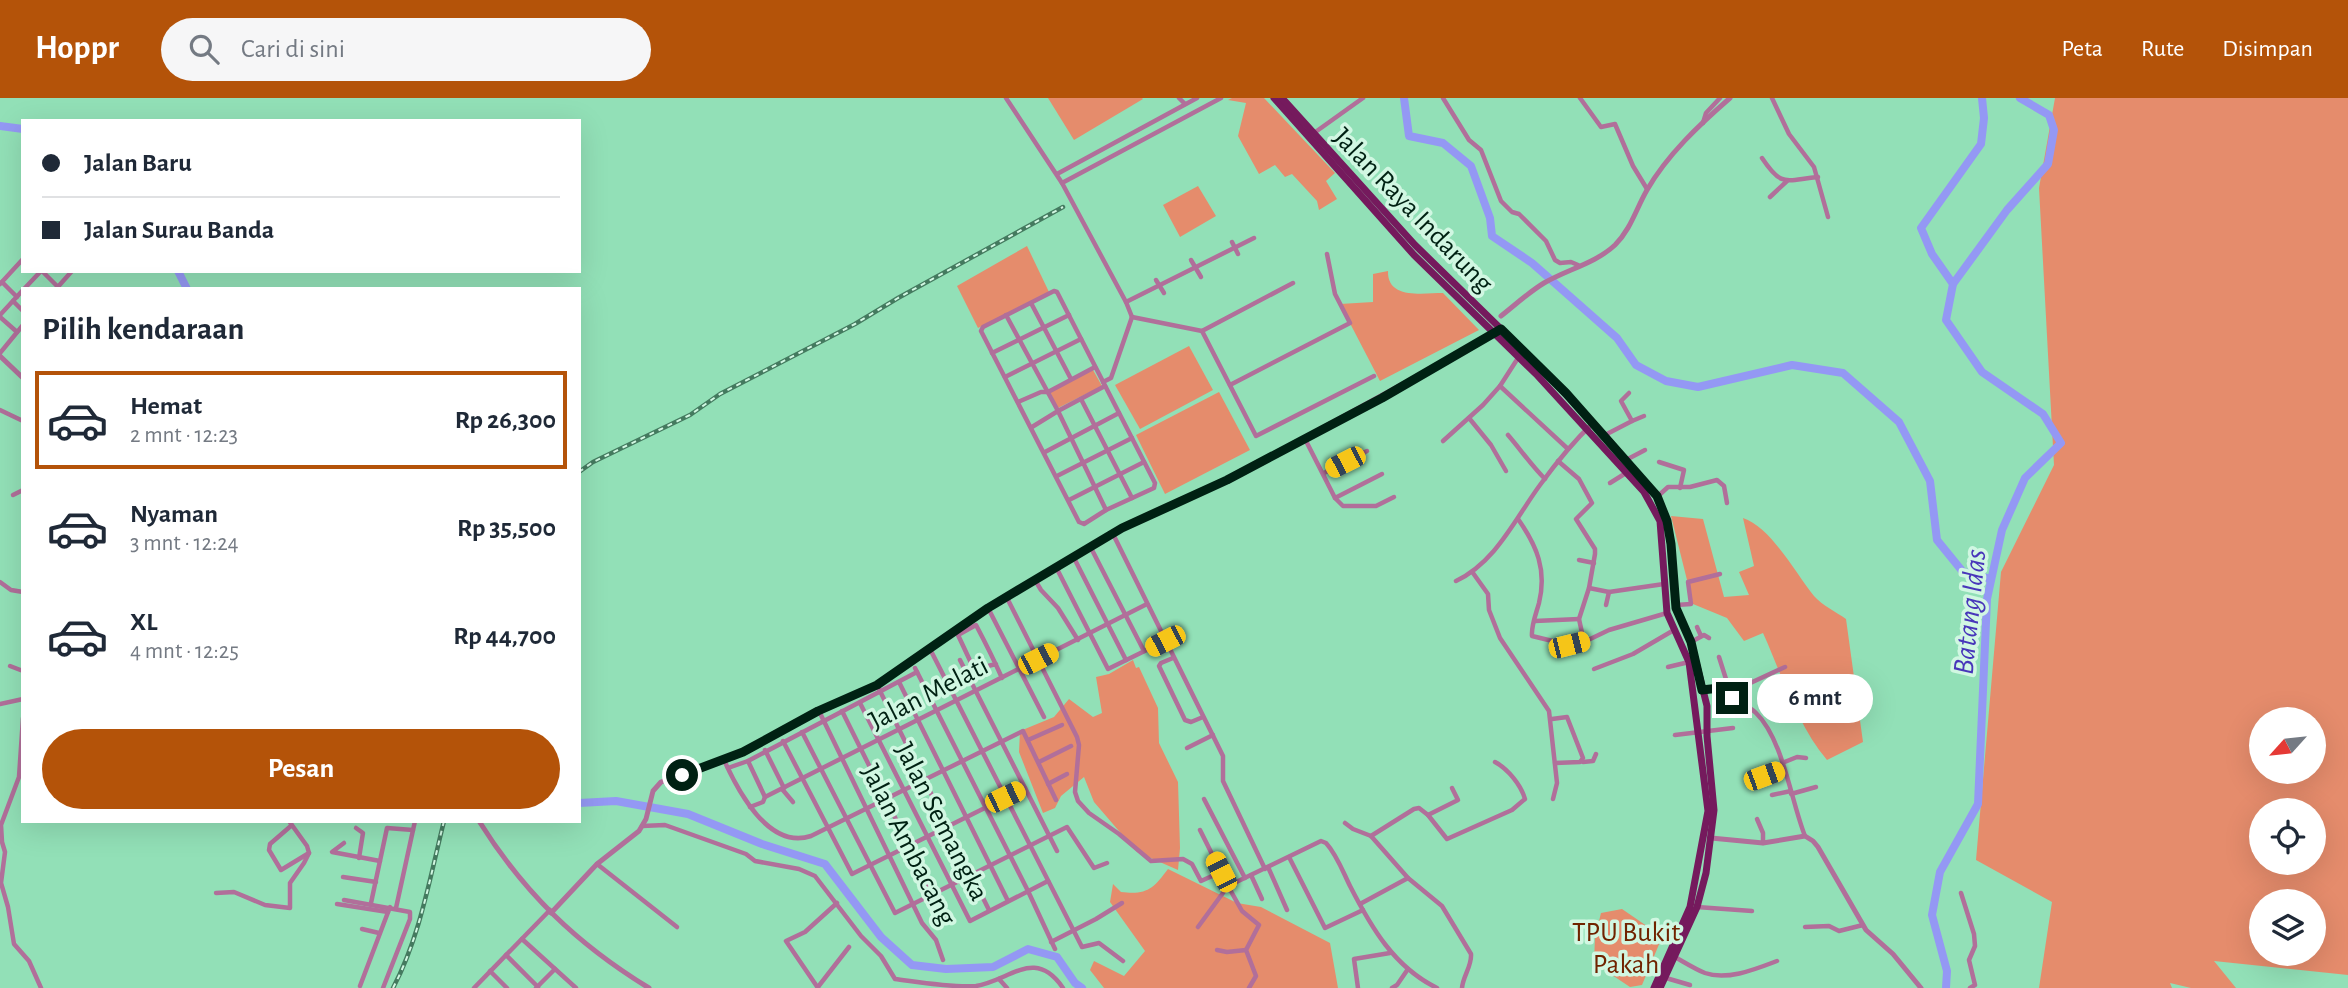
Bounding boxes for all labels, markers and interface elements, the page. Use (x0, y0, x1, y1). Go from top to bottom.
search box (161, 18, 651, 81)
icon: search (185, 30, 223, 68)
text: Hoppr (35, 32, 119, 65)
text: Cari di sini (241, 36, 345, 62)
text: Peta (2062, 37, 2103, 61)
text: Rute (2141, 37, 2184, 61)
text: Disimpan (2222, 37, 2313, 61)
street label: Jalan Raya Indarung (1327, 123, 1498, 298)
text: Jalan Baru (84, 150, 192, 176)
text: Jalan Surau Banda (84, 217, 274, 243)
text: Pilih kendaraan (42, 313, 244, 345)
icon: car (46, 389, 109, 452)
text: Hemat (130, 393, 202, 419)
text: Rp 26,300 (455, 407, 556, 433)
text: 2 mnt · 12:23 (130, 424, 238, 447)
car (1322, 443, 1369, 481)
icon: car (46, 497, 109, 560)
text: Nyaman (130, 501, 218, 527)
text: Rp 35,500 (457, 515, 556, 541)
text: 3 mnt · 12:24 (130, 532, 239, 555)
water label: Batang Idas (1949, 548, 1992, 676)
icon: car (46, 605, 109, 668)
text: XL (130, 609, 157, 635)
car (1142, 622, 1189, 660)
text: Rp 44,700 (453, 623, 556, 649)
car (1547, 630, 1592, 660)
text: 4 mnt · 12:25 (130, 640, 239, 663)
car (1015, 640, 1062, 678)
street label: Jalan Melati (865, 652, 993, 736)
callout: 6 mnt (1756, 674, 1872, 722)
route end (1716, 682, 1748, 714)
text: 6 mnt (1789, 687, 1841, 710)
north arrow (2249, 707, 2326, 784)
map controls (2249, 707, 2326, 966)
button: Pesan (42, 729, 560, 809)
street label: Jalan Semangka (889, 738, 993, 906)
route start (666, 759, 698, 791)
car (1741, 759, 1788, 793)
street label: Jalan Ambacang (856, 760, 961, 930)
car (982, 778, 1029, 816)
button: locate (2249, 798, 2326, 875)
car (1203, 849, 1240, 895)
button: layers (2249, 889, 2326, 966)
park label: TPU Bukit Pakah (1572, 919, 1680, 979)

